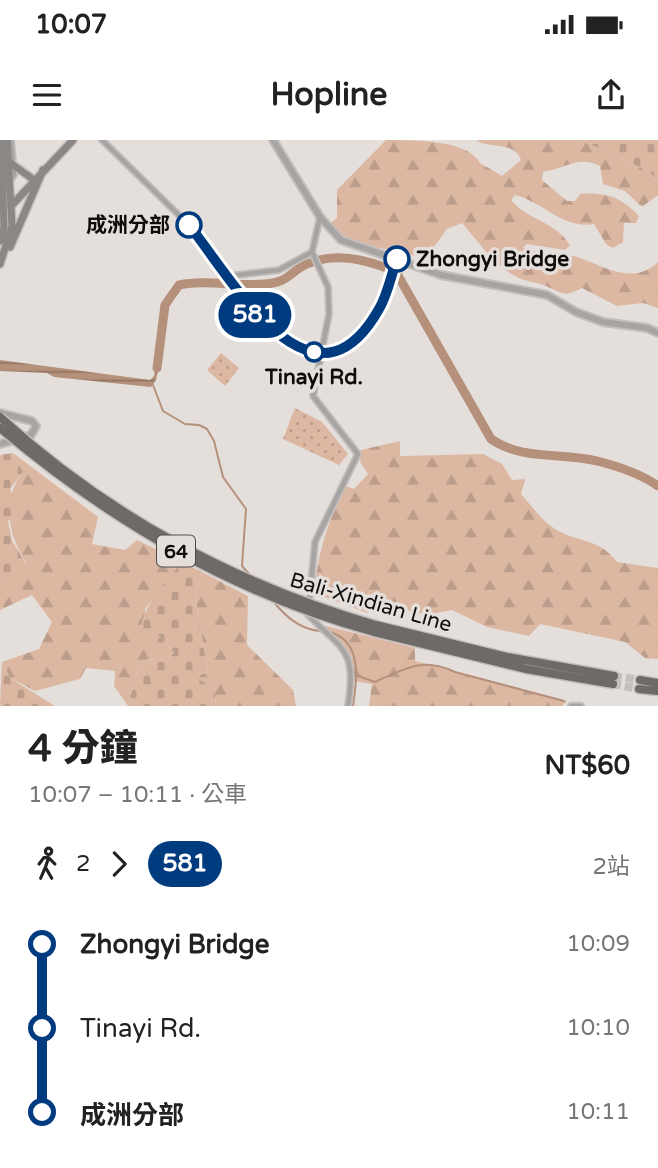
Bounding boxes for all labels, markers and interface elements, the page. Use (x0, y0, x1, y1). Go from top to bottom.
text: 10:07 (35, 9, 107, 40)
icon: menu (28, 76, 66, 114)
text: Hopline (271, 76, 387, 114)
icon: share (592, 76, 630, 114)
marker: 成洲分部 (176, 212, 202, 238)
place label: 成洲分部 (86, 213, 170, 238)
marker: Zhongyi Bridge (384, 246, 410, 272)
place label: Zhongyi Bridge (416, 247, 569, 272)
line badge: 581 (215, 292, 295, 338)
text: 581 (232, 300, 278, 329)
marker: Tinayi Rd. (304, 342, 324, 362)
place label: Tinayi Rd. (264, 365, 363, 390)
road number: 64 (157, 536, 195, 566)
street label: Bali-Xindian Line (287, 567, 455, 638)
text: 4 分鐘 (28, 726, 138, 772)
text: NT$60 (545, 750, 630, 781)
text: 10:07 – 10:11 · 公車 (28, 781, 247, 809)
icon: walk (28, 845, 66, 883)
icon: forward (100, 845, 138, 883)
text: 581 (162, 849, 208, 878)
text: 2 (76, 850, 90, 878)
text: 2站 (593, 853, 630, 881)
text: Zhongyi Bridge (80, 929, 269, 960)
text: 10:09 (566, 930, 630, 958)
text: Tinayi Rd. (80, 1013, 201, 1044)
text: 10:10 (566, 1014, 630, 1042)
text: 10:11 (566, 1098, 630, 1126)
text: 成洲分部 (80, 1100, 184, 1131)

